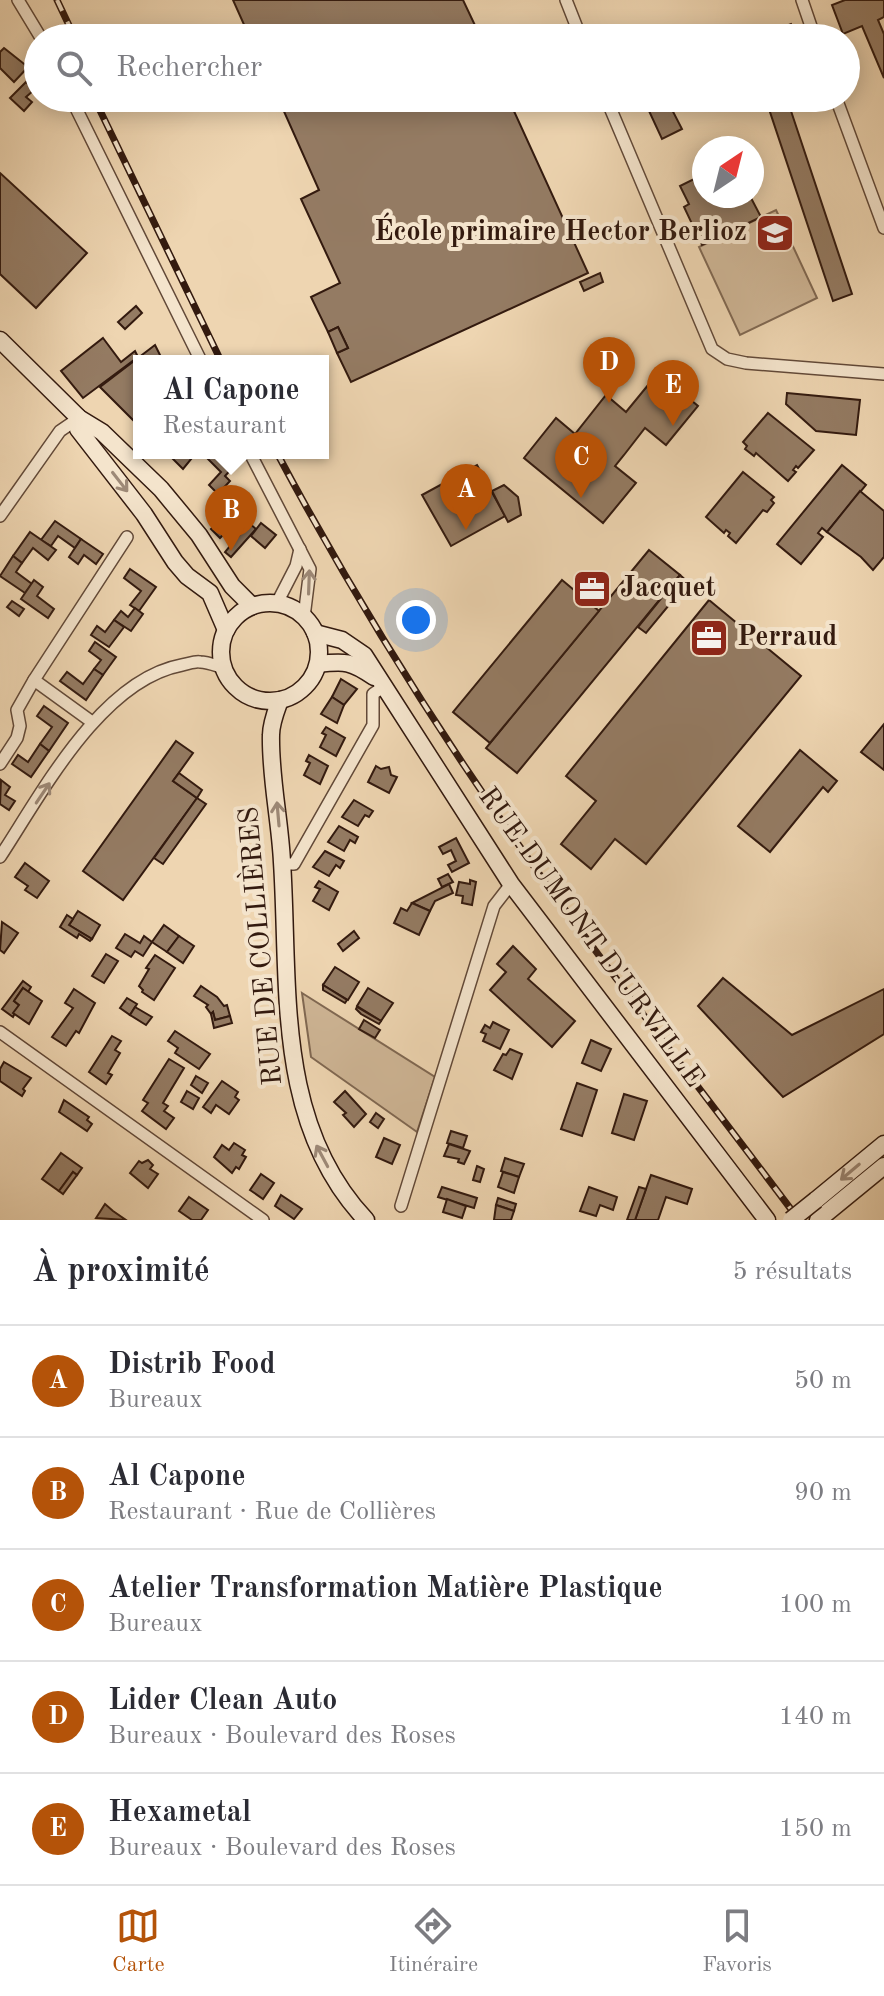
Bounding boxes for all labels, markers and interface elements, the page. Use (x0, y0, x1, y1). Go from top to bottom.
search box (24, 24, 860, 112)
icon: search (52, 46, 96, 90)
text: Rechercher (116, 53, 262, 83)
north arrow (692, 136, 764, 208)
place label: École primaire Hector Berlioz (374, 212, 747, 247)
school or university icon: École primaire Hector Berlioz (754, 212, 796, 254)
pin: D (583, 337, 635, 403)
popup (133, 355, 329, 459)
pin: E (647, 360, 699, 426)
text: Al Capone (162, 376, 300, 406)
text: Restaurant (162, 413, 287, 439)
pin: C (555, 432, 607, 498)
pin: A (440, 464, 492, 530)
one-way arrow (111, 471, 128, 492)
pin: B (205, 485, 257, 551)
office icon: Jacquet (571, 568, 613, 610)
one-way arrow (302, 569, 317, 595)
place label: Jacquet (620, 575, 716, 603)
your location (396, 600, 436, 640)
office icon: Perraud (688, 617, 730, 659)
place label: Perraud (737, 624, 837, 652)
one-way arrow (35, 782, 52, 804)
street label: RUE DUMONT D'URVILLE (472, 783, 708, 1093)
one-way arrow (270, 801, 285, 828)
street label: RUE DE COLLIÈRES (231, 805, 288, 1087)
one-way arrow (314, 1144, 329, 1168)
one-way arrow (840, 1163, 861, 1181)
text: À proximité (32, 1255, 210, 1289)
text: 5 résultats (733, 1259, 852, 1285)
text: Distrib Food (108, 1350, 276, 1380)
text: A (48, 1368, 68, 1394)
text: 50 m (794, 1368, 852, 1394)
text: Bureaux (108, 1387, 203, 1413)
text: Al Capone (108, 1462, 246, 1492)
text: B (49, 1480, 67, 1506)
text: 90 m (794, 1480, 852, 1506)
text: Restaurant · Rue de Collières (108, 1499, 436, 1525)
text: Atelier Transformation Matière Plastique (108, 1574, 663, 1604)
text: C (49, 1592, 67, 1618)
text: 100 m (779, 1592, 852, 1618)
text: Bureaux (108, 1611, 203, 1637)
text: Lider Clean Auto (108, 1686, 337, 1716)
text: D (48, 1704, 68, 1730)
text: 140 m (779, 1704, 852, 1730)
text: Bureaux · Boulevard des Roses (108, 1723, 456, 1749)
text: Hexametal (108, 1798, 251, 1828)
text: E (49, 1816, 67, 1842)
text: 150 m (779, 1816, 852, 1842)
text: Bureaux · Boulevard des Roses (108, 1835, 456, 1861)
tab: Carte (112, 1904, 165, 1979)
tab: Itinéraire (389, 1904, 478, 1979)
tab: Favoris (702, 1904, 772, 1979)

